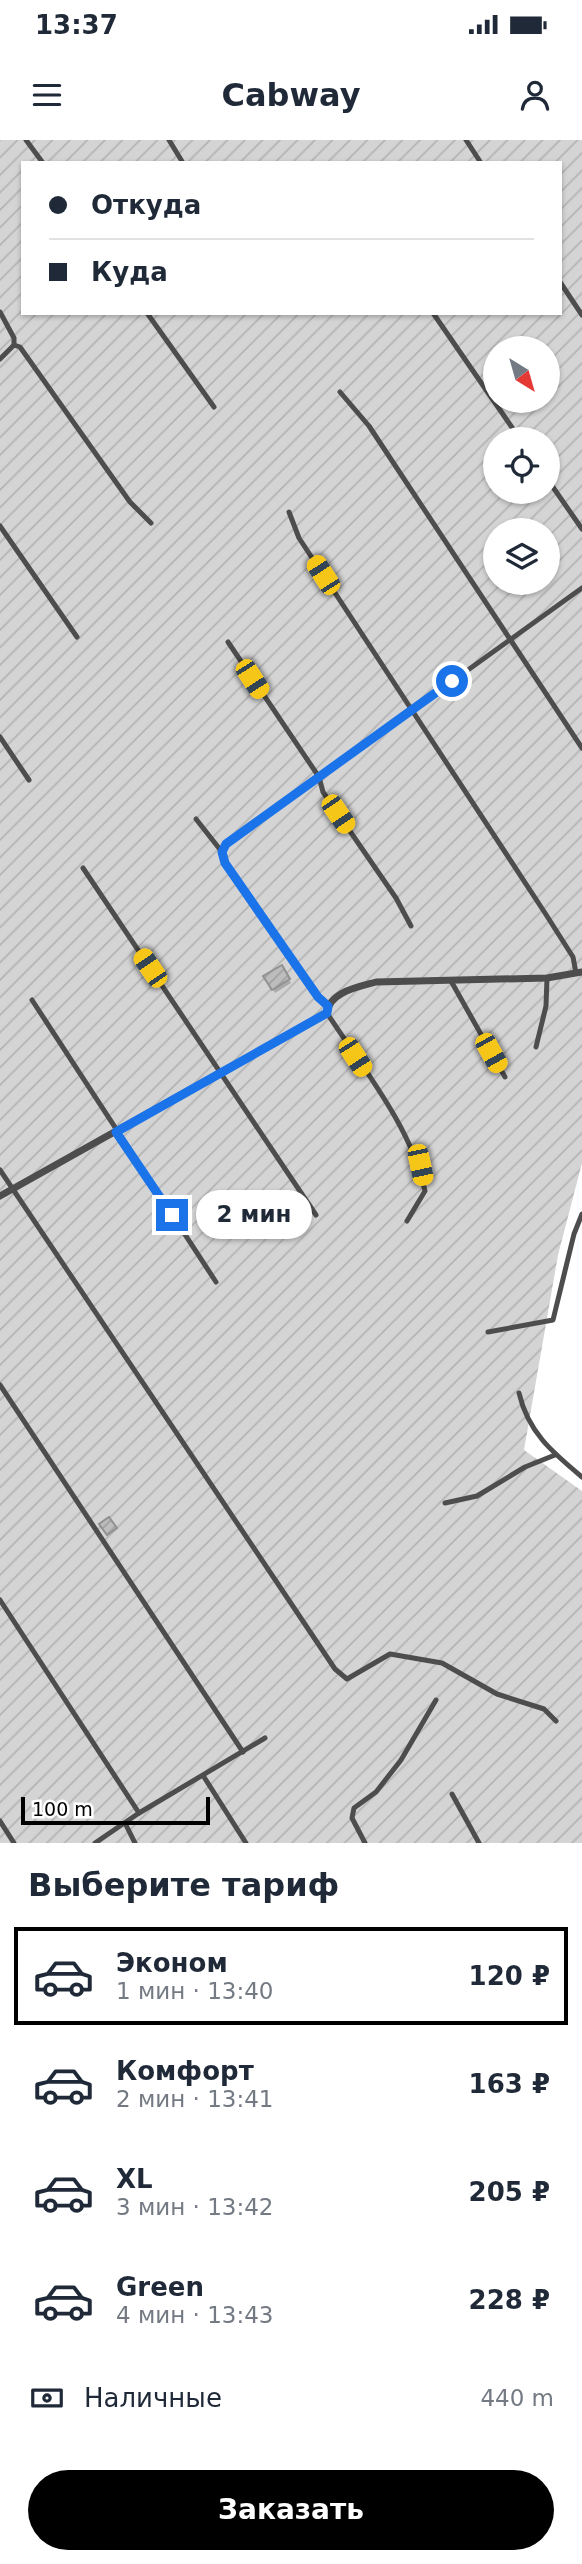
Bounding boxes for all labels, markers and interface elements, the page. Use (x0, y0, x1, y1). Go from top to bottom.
text: 13:37 (35, 10, 118, 40)
icon: menu (28, 76, 66, 114)
text: Cabway (221, 76, 361, 114)
icon: person (516, 76, 554, 114)
text: Откуда (91, 190, 201, 220)
text: Куда (91, 257, 168, 287)
north arrow (483, 336, 560, 413)
map controls (483, 336, 560, 595)
button: locate (483, 427, 560, 504)
button: layers (483, 518, 560, 595)
car (303, 552, 344, 598)
car (232, 656, 273, 702)
route start (436, 665, 468, 697)
car (318, 791, 359, 837)
car (130, 945, 171, 991)
car (472, 1030, 511, 1076)
car (335, 1034, 376, 1080)
car (406, 1142, 435, 1188)
callout: 2 мин (196, 1190, 312, 1240)
route end (156, 1199, 188, 1231)
text: 2 мин (217, 1201, 291, 1227)
scale bar (21, 1794, 210, 1826)
text: 100 m (32, 1798, 93, 1820)
text: Выберите тариф (28, 1866, 339, 1904)
icon: car (32, 1945, 95, 2008)
text: Эконом (116, 1948, 228, 1978)
text: 120 ₽ (469, 1961, 550, 1991)
text: 1 мин · 13:40 (116, 1978, 274, 2004)
icon: car (32, 2053, 95, 2116)
text: Комфорт (116, 2056, 254, 2086)
text: 163 ₽ (469, 2069, 550, 2099)
text: 2 мин · 13:41 (116, 2086, 274, 2112)
icon: car (32, 2161, 95, 2224)
text: XL (116, 2164, 153, 2194)
text: 205 ₽ (469, 2177, 550, 2207)
text: 3 мин · 13:42 (116, 2194, 274, 2220)
icon: car (32, 2269, 95, 2332)
text: Green (116, 2272, 204, 2302)
text: 228 ₽ (469, 2285, 550, 2315)
text: 4 мин · 13:43 (116, 2302, 274, 2328)
icon: cash (28, 2379, 66, 2417)
text: Наличные (84, 2383, 222, 2413)
text: 440 m (480, 2385, 554, 2411)
button: Заказать (28, 2470, 554, 2550)

